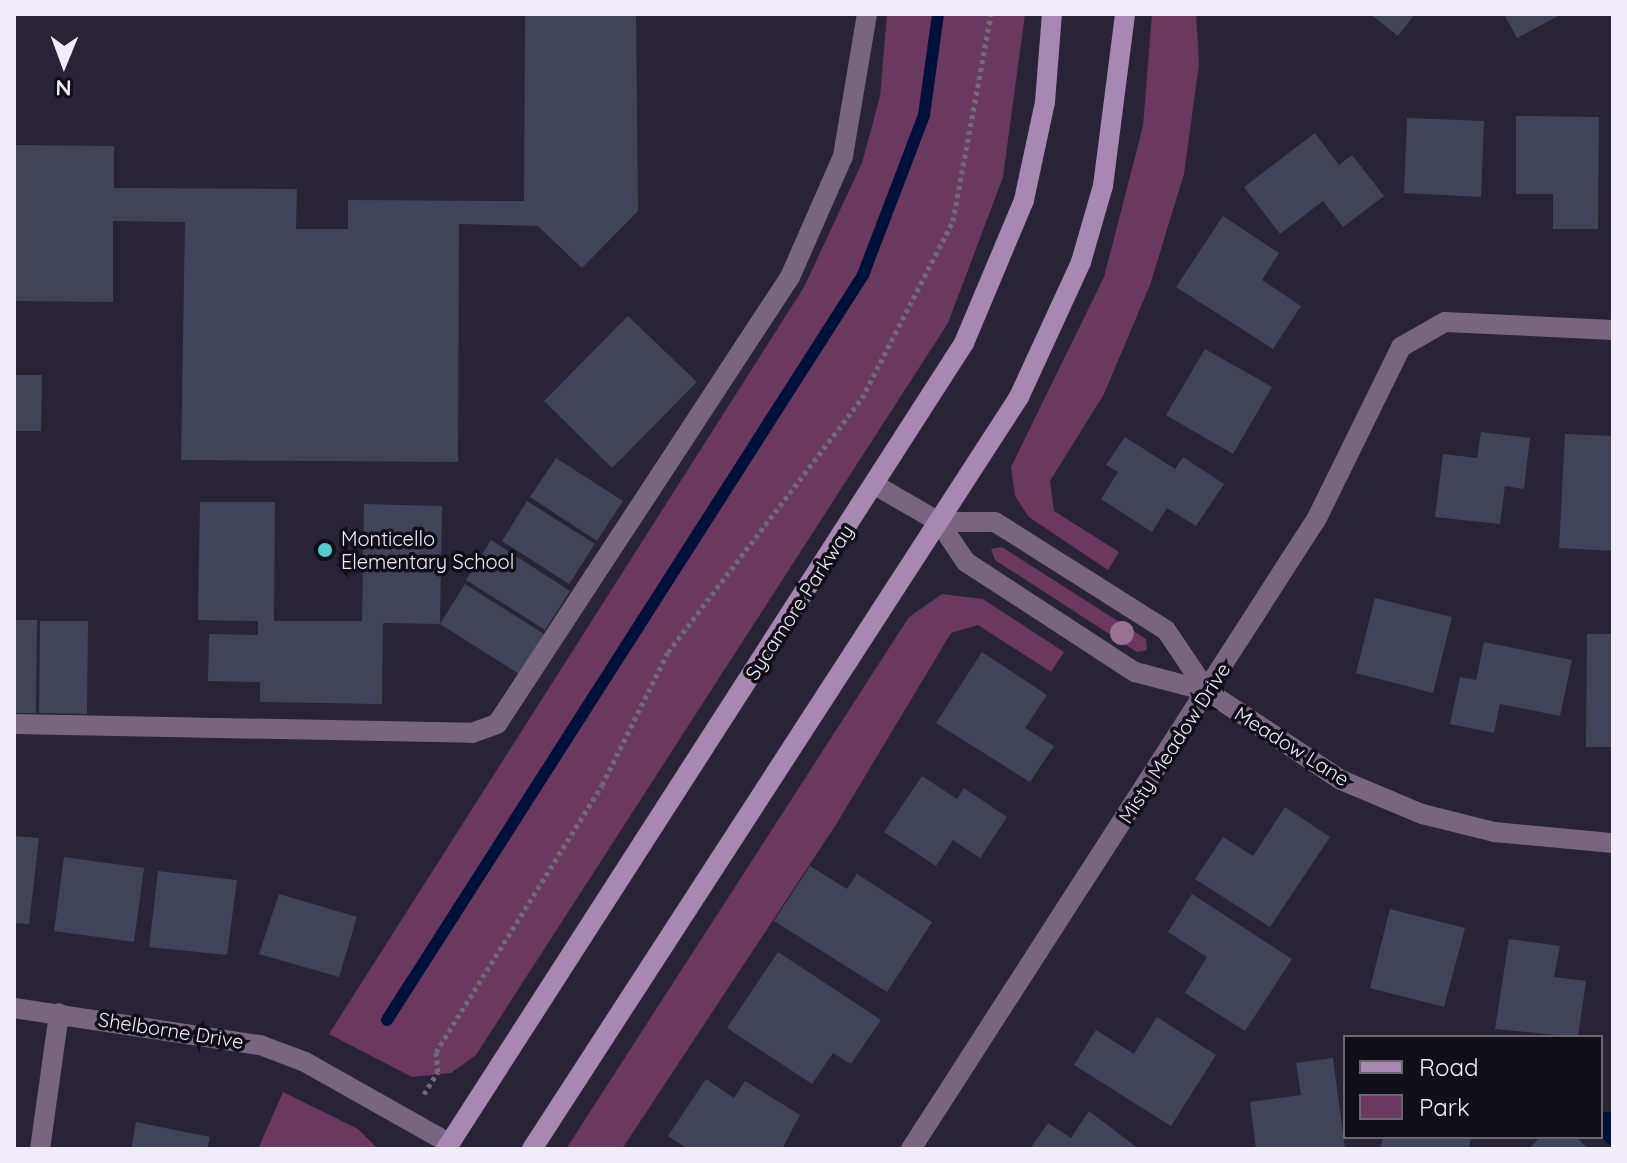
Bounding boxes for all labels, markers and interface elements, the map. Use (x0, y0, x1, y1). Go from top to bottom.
north arrow (24, 24, 104, 104)
text: N (55, 74, 72, 102)
street label: Sycamore Parkway (740, 520, 858, 684)
place label: Monticello Elementary School (341, 526, 514, 573)
marker: Monticello Elementary School (316, 541, 334, 559)
street label: Misty Meadow Drive (1113, 658, 1235, 828)
street label: Meadow Lane (1230, 701, 1354, 791)
street label: Shelborne Drive (97, 1007, 245, 1053)
legend (1343, 1035, 1603, 1139)
text: Road (1419, 1052, 1479, 1082)
text: Park (1419, 1092, 1470, 1122)

